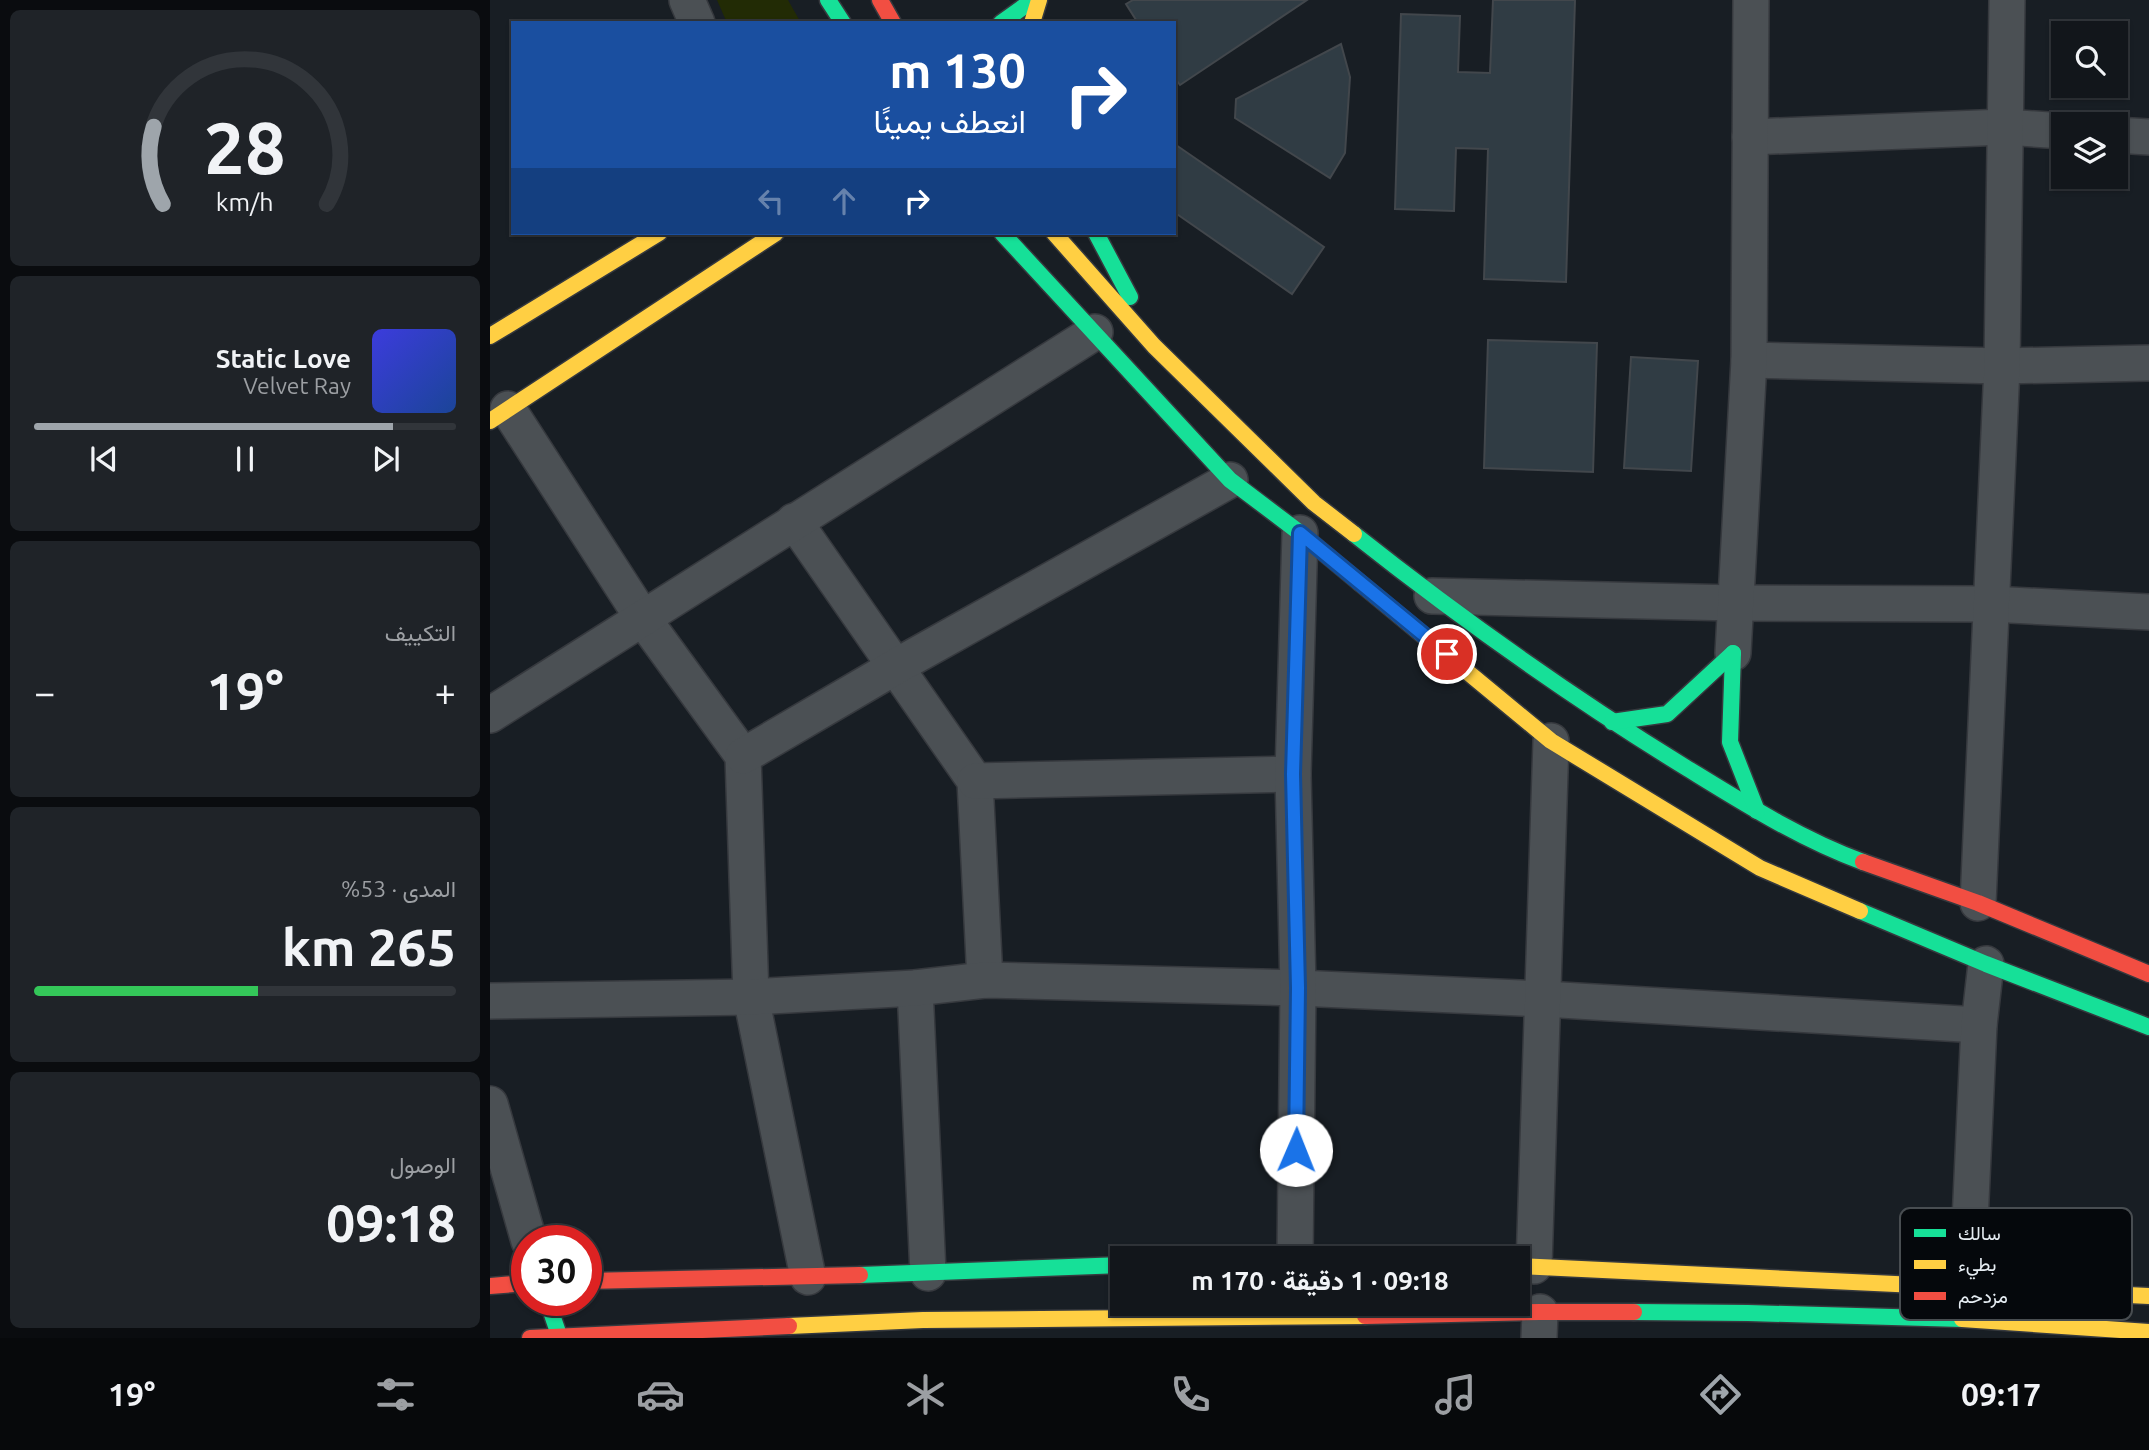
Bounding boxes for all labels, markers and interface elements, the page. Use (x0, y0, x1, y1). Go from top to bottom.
map controls (2051, 21, 2128, 189)
button: search (2051, 21, 2128, 98)
text: 130 m (889, 42, 1026, 97)
icon: right (1050, 49, 1141, 140)
text: انعطف يمينًا (873, 103, 1026, 139)
text: 28 (204, 106, 286, 188)
button: layers (2051, 112, 2128, 189)
icon: left (752, 182, 790, 220)
icon: ahead (825, 182, 863, 220)
icon: right (898, 182, 936, 220)
text: km/h (216, 188, 274, 216)
text: Static Love (216, 344, 351, 373)
text: Velvet Ray (243, 373, 351, 398)
icon: previous (85, 440, 123, 478)
icon: pause (226, 440, 264, 478)
icon: next (367, 440, 405, 478)
text: التكييف (385, 620, 456, 645)
pin (1417, 624, 1477, 684)
icon: arrive (1428, 635, 1466, 673)
text: 19° (206, 662, 284, 720)
text: − (34, 671, 55, 713)
text: + (435, 671, 456, 713)
text: المدى · 53% (341, 876, 456, 901)
text: 265 km (282, 918, 456, 976)
position arrow (1259, 1113, 1333, 1187)
text: الوصول (390, 1152, 456, 1177)
text: 09:18 (326, 1194, 456, 1252)
legend (1900, 1208, 2132, 1320)
text: سالك (1958, 1222, 2001, 1244)
speed limit sign: 30 (511, 1225, 602, 1316)
text: بطيء (1958, 1253, 1996, 1280)
text: 09:18 · 1 دقيقة · 170 m (1191, 1266, 1449, 1295)
text: مزدحم (1958, 1285, 2008, 1309)
icon: filters (371, 1370, 420, 1419)
icon: car (636, 1370, 685, 1419)
icon: climate (901, 1370, 950, 1419)
icon: phone (1166, 1370, 1215, 1419)
icon: music (1431, 1370, 1480, 1419)
icon: directions (1696, 1370, 1745, 1419)
text: 19° (108, 1376, 155, 1412)
text: 09:17 (1961, 1376, 2041, 1412)

